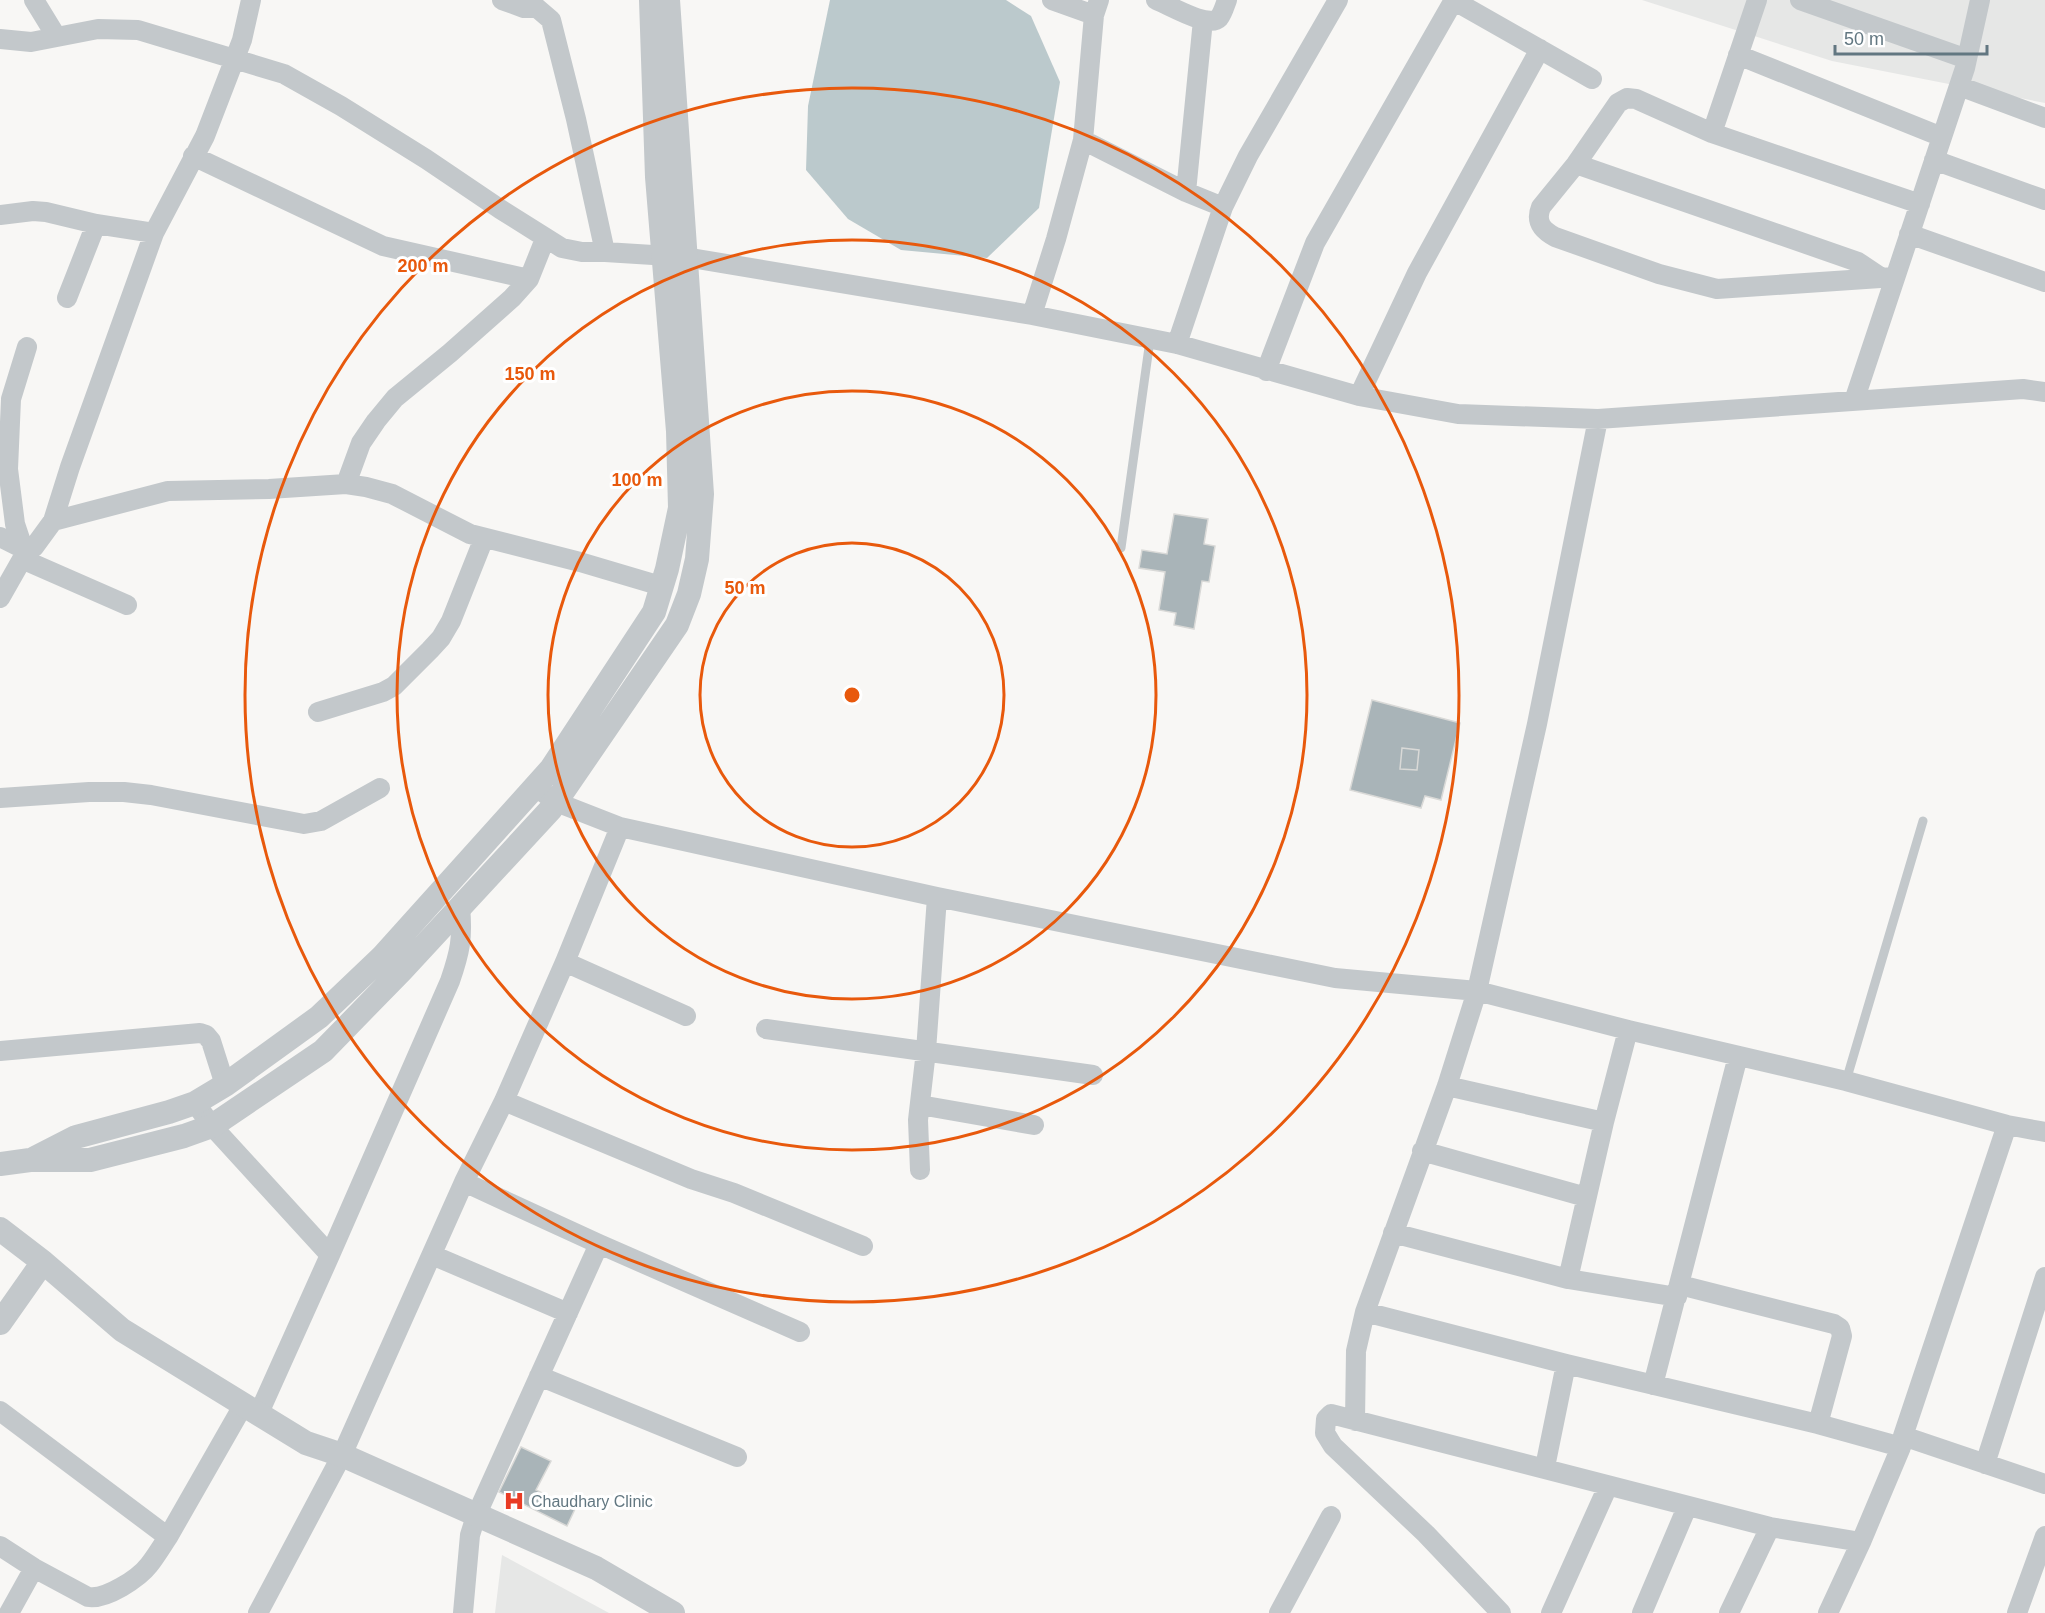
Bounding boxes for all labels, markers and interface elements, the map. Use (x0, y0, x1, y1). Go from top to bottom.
scale bar (1835, 18, 1986, 56)
text: 50 m (1844, 29, 1884, 49)
text: 200 m (397, 256, 449, 276)
text: 150 m (504, 364, 556, 384)
text: 100 m (611, 470, 663, 490)
text: 50 m (724, 578, 766, 598)
centre of rings (842, 685, 862, 705)
hospital icon: Chaudhary Clinic (502, 1489, 526, 1513)
place label: Chaudhary Clinic (531, 1493, 653, 1510)

